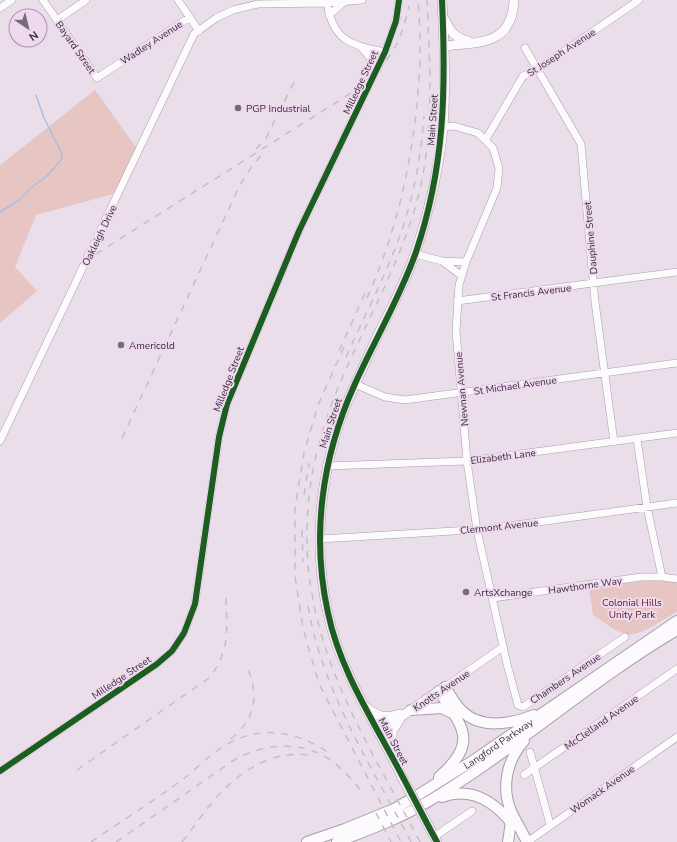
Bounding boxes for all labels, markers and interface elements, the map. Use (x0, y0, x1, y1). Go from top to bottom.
north arrow (8, 8, 48, 48)
street label: Bayard Street (52, 18, 99, 77)
street label: Wadley Avenue (118, 18, 185, 68)
street label: St Joseph Avenue (524, 25, 599, 80)
text: N (26, 27, 41, 44)
street label: Milledge Street (340, 48, 382, 117)
street label: Main Street (424, 93, 442, 146)
place label: PGP Industrial (246, 102, 311, 116)
marker: PGP Industrial (233, 103, 243, 113)
street label: Dauphine Street (581, 200, 601, 275)
street label: Oakleigh Drive (79, 203, 121, 268)
street label: St Francis Avenue (490, 281, 572, 305)
place label: Americold (129, 339, 175, 353)
marker: Americold (116, 340, 126, 350)
street label: Milledge Street (210, 344, 248, 414)
street label: Newnan Avenue (452, 351, 472, 427)
street label: St Michael Avenue (473, 373, 557, 399)
street label: Main Street (316, 396, 346, 450)
street label: Elizabeth Lane (470, 446, 537, 468)
street label: Clermont Avenue (459, 516, 539, 538)
street label: Hawthorne Way (547, 574, 624, 598)
place label: ArtsXchange (474, 586, 532, 600)
marker: ArtsXchange (461, 587, 471, 597)
park label: Colonial Hills Unity Park (602, 596, 662, 622)
street label: Chambers Avenue (527, 650, 604, 708)
street label: Milledge Street (89, 652, 154, 703)
street label: Knotts Avenue (410, 667, 473, 715)
street label: McClelland Avenue (562, 692, 641, 754)
street label: Main Street (375, 715, 412, 768)
street label: Langford Parkway (461, 715, 537, 773)
street label: Womack Avenue (567, 762, 638, 817)

